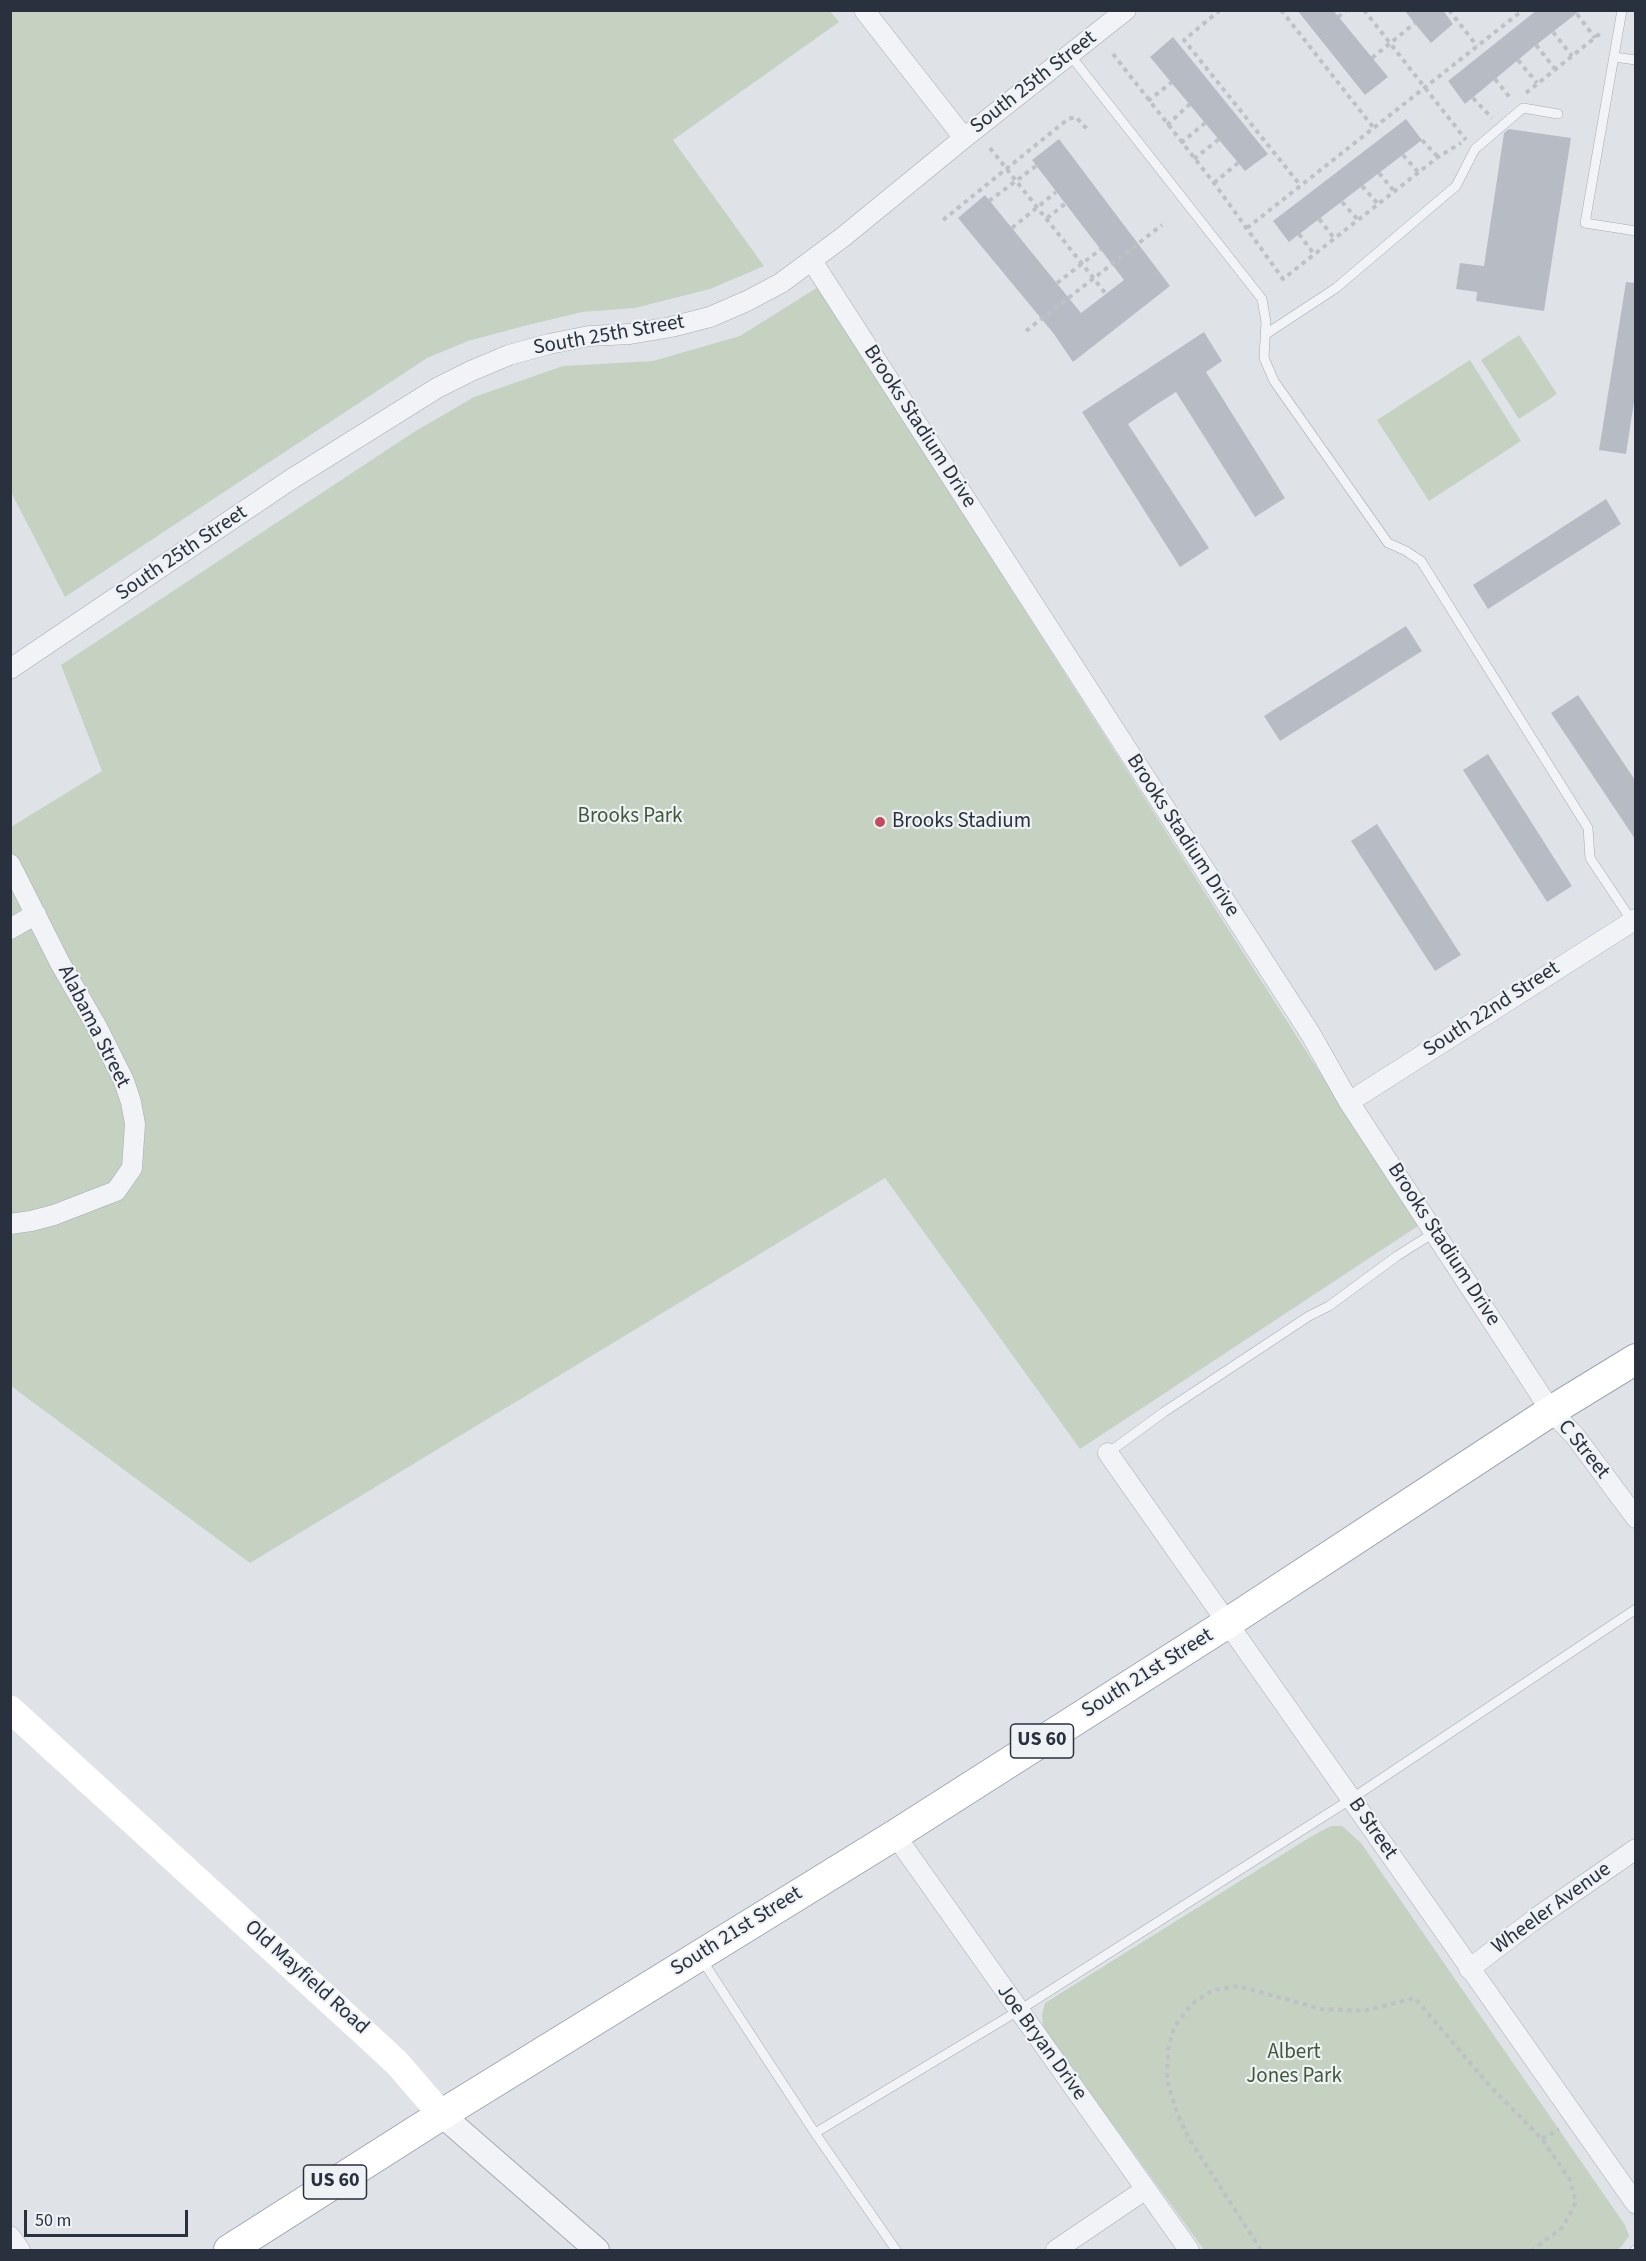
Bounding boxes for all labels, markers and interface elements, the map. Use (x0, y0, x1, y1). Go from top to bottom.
street label: South 25th Street (966, 26, 1102, 140)
street label: South 25th Street (531, 310, 687, 362)
street label: Brooks Stadium Drive (857, 341, 981, 513)
street label: South 25th Street (112, 501, 252, 607)
street label: Brooks Stadium Drive (1120, 750, 1244, 922)
park label: Brooks Park (578, 804, 682, 830)
place label: Brooks Stadium (892, 809, 1031, 835)
marker: Brooks Stadium (873, 815, 887, 829)
street label: South 22nd Street (1419, 957, 1565, 1063)
street label: Alabama Street (51, 962, 135, 1092)
street label: Brooks Stadium Drive (1381, 1159, 1505, 1331)
street label: C Street (1552, 1415, 1614, 1485)
street label: South 21st Street (1078, 1624, 1218, 1724)
road number: US 60 (1010, 1724, 1074, 1758)
street label: B Street (1342, 1793, 1402, 1865)
street label: Wheeler Avenue (1488, 1857, 1616, 1961)
street label: South 21st Street (667, 1882, 807, 1982)
street label: Old Mayfield Road (239, 1916, 373, 2040)
street label: Joe Bryan Drive (990, 1980, 1092, 2106)
park label: Albert Jones Park (1246, 2040, 1342, 2090)
road number: US 60 (304, 2165, 366, 2199)
scale bar (27, 2198, 190, 2236)
text: 50 m (35, 2208, 71, 2233)

